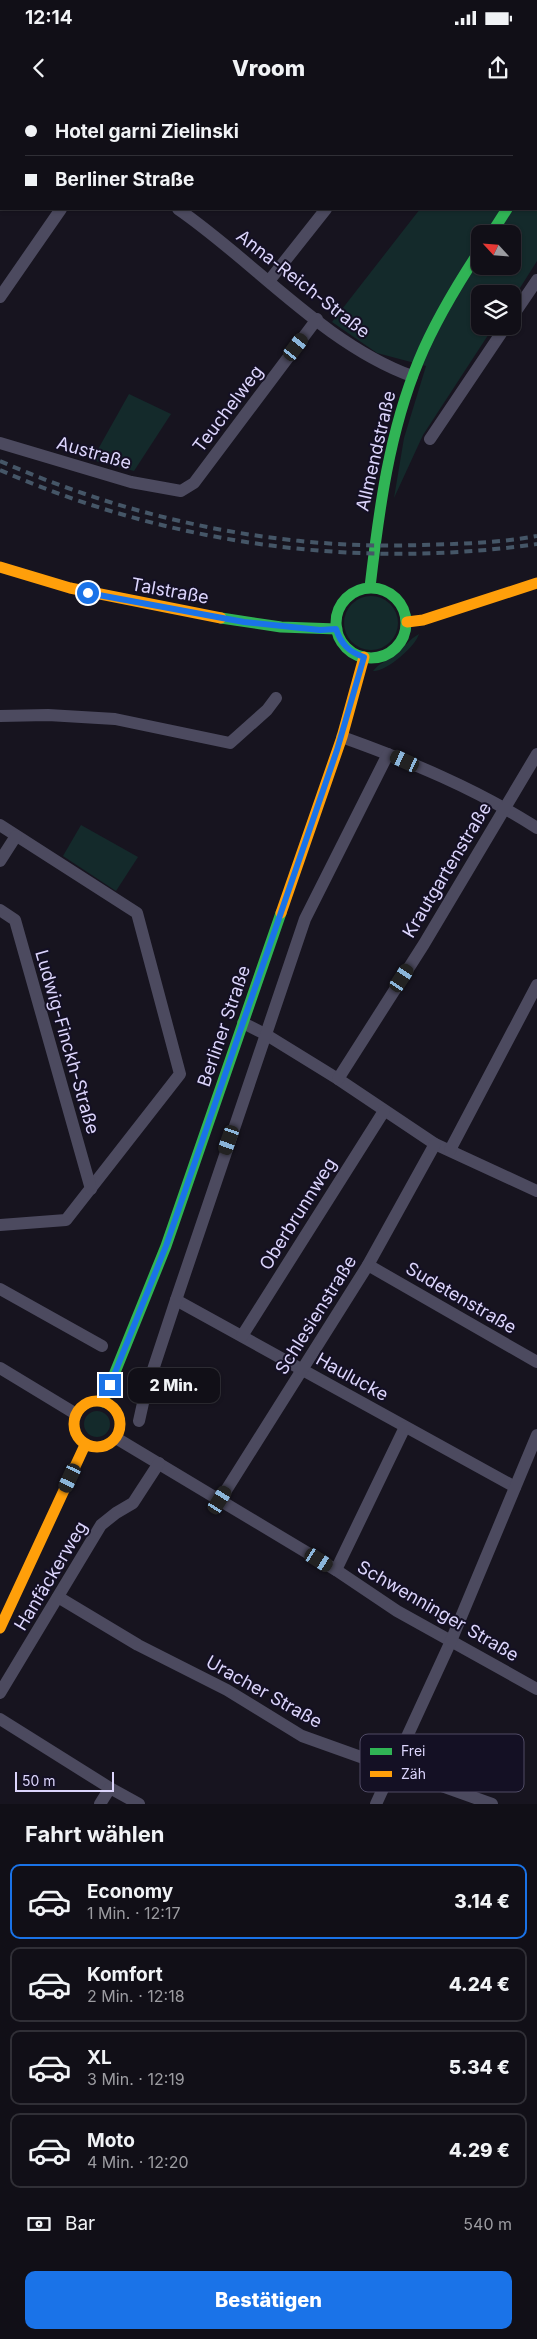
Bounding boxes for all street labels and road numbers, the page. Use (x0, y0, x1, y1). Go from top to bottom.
street label: Anna-Reich-Straße (232, 225, 374, 342)
street label: Teuchelweg (188, 361, 267, 456)
street label: Allmendstraße (351, 389, 400, 513)
street label: Austraße (54, 432, 134, 473)
street label: Talstraße (130, 573, 211, 608)
street label: Krautgartenstraße (398, 798, 495, 941)
street label: Ludwig-Finckh-Straße (31, 947, 104, 1136)
street label: Berliner Straße (193, 962, 254, 1089)
street label: Oberbrunnweg (255, 1154, 340, 1274)
street label: Schlesienstraße (271, 1251, 361, 1378)
street label: Sudetenstraße (402, 1257, 520, 1338)
street label: Haulucke (312, 1348, 392, 1405)
street label: Hanfäckerweg (10, 1517, 91, 1634)
street label: Schwenninger Straße (354, 1556, 523, 1665)
street label: Uracher Straße (203, 1651, 326, 1732)

